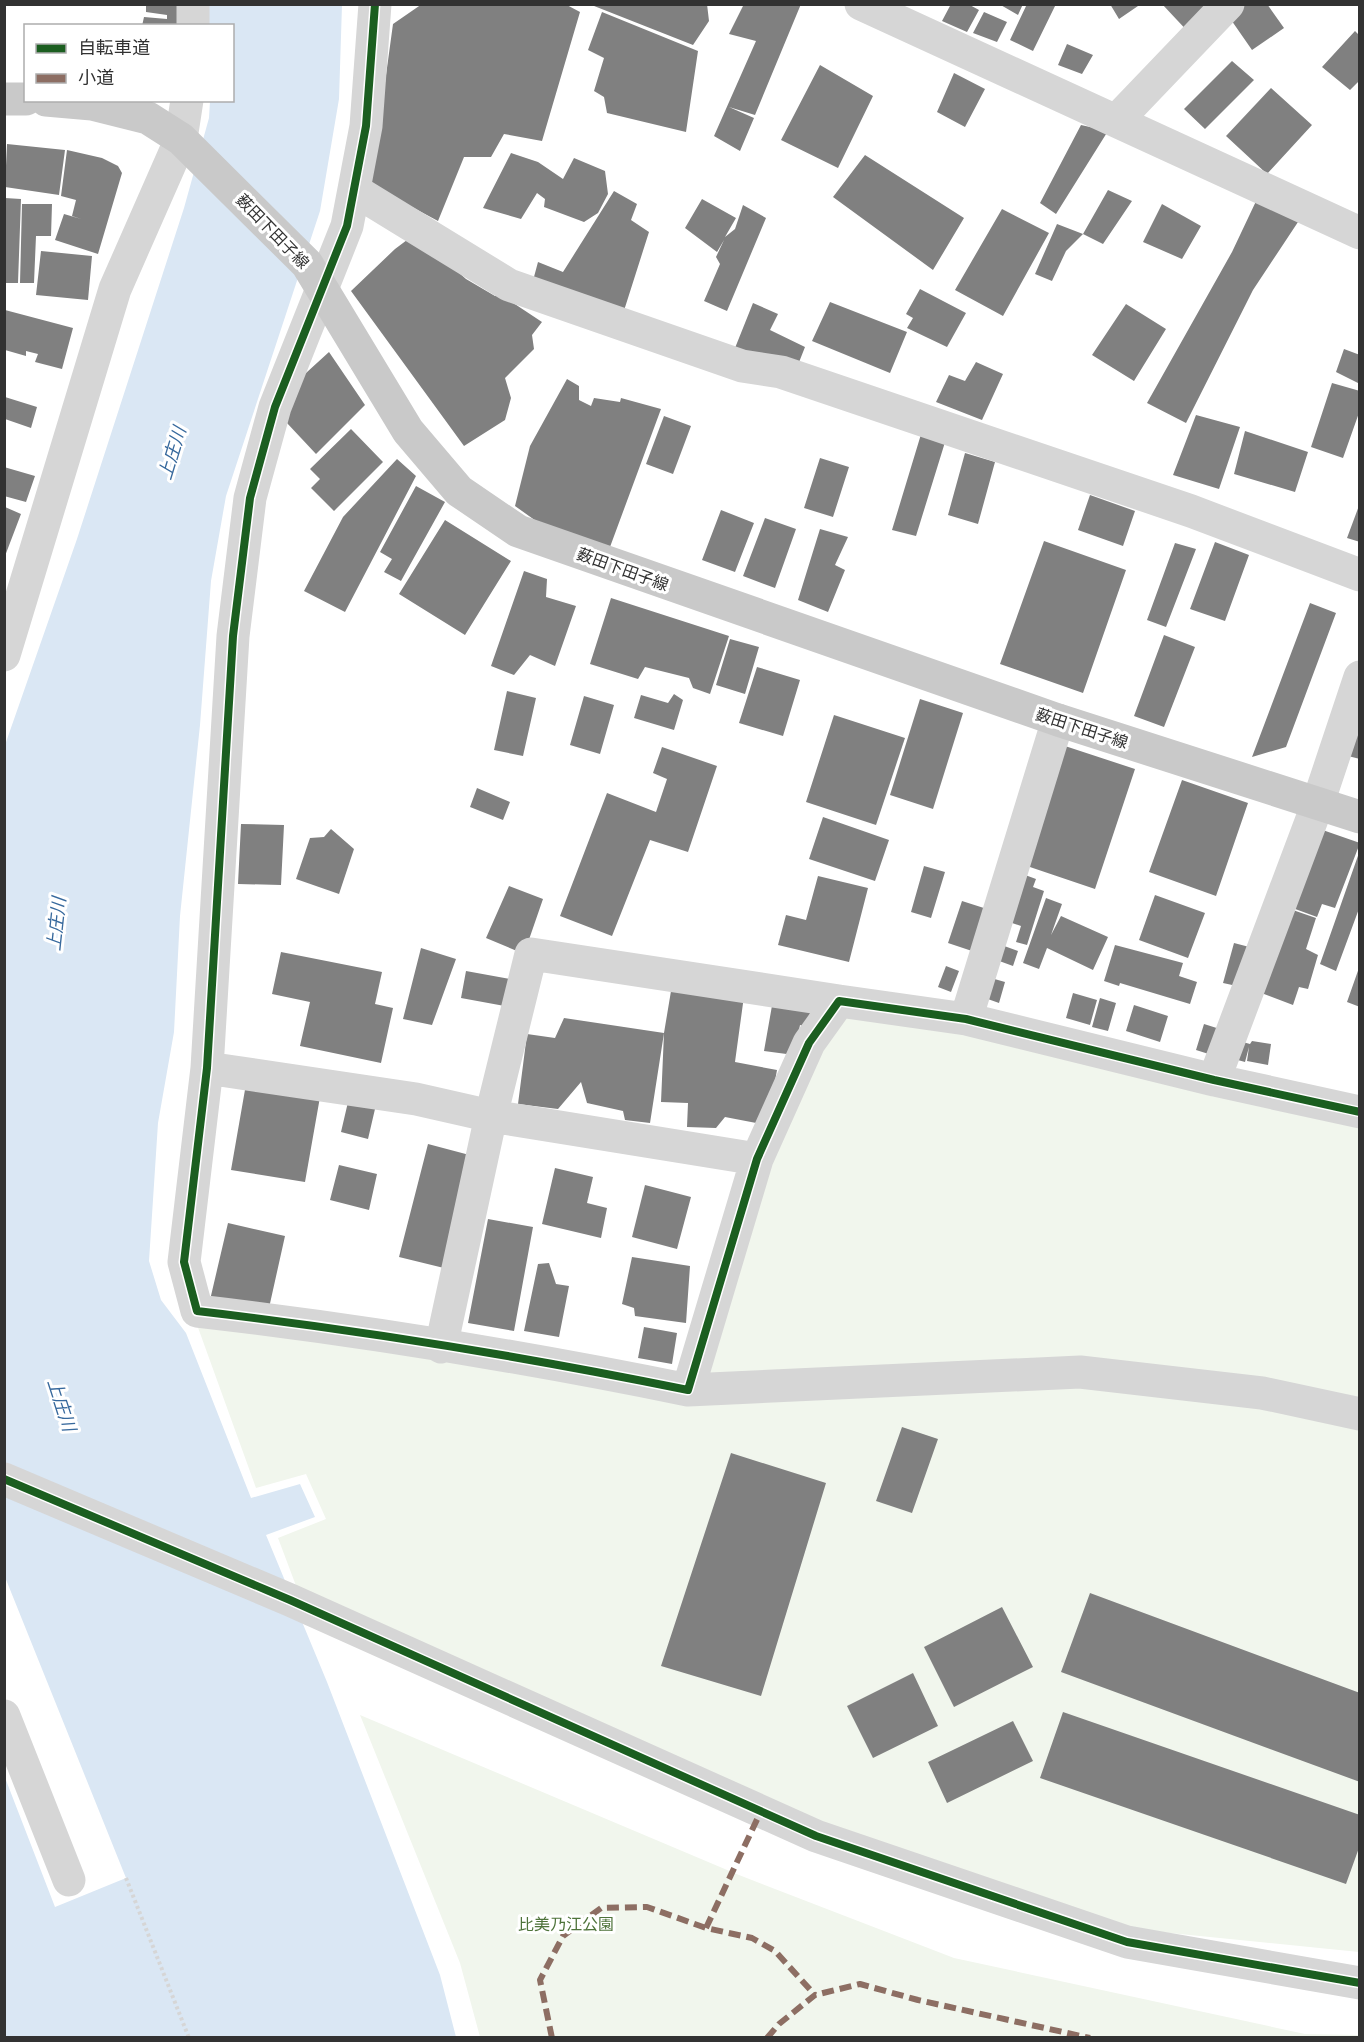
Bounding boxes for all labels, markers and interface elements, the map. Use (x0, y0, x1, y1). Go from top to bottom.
legend (24, 24, 234, 102)
text: 自転車道 (78, 36, 150, 59)
text: 小道 (78, 66, 114, 89)
street label: 薮田下田子線 (232, 190, 314, 272)
water label: 上庄川 (153, 422, 191, 482)
street label: 薮田下田子線 (574, 543, 672, 595)
street label: 薮田下田子線 (1033, 704, 1131, 752)
water label: 上庄川 (42, 894, 70, 952)
water label: 上庄川 (43, 1376, 82, 1436)
park label: 比美乃江公園 (518, 1914, 614, 1934)

